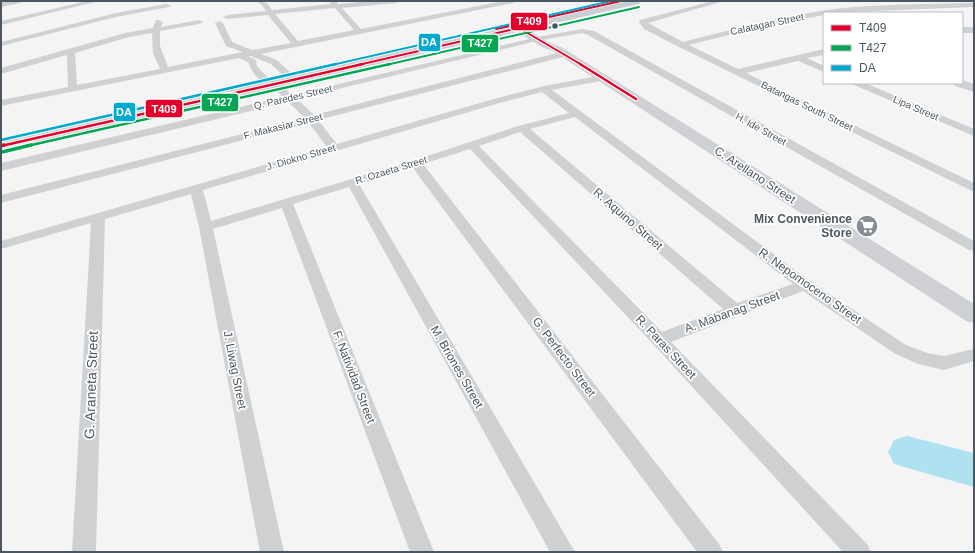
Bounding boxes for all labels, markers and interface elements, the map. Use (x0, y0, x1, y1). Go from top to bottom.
street label: Calatagan Street (729, 11, 805, 37)
line badge: T409 (510, 12, 548, 31)
legend (823, 12, 963, 84)
text: T409 (516, 15, 542, 27)
unlabelled marker (550, 21, 560, 31)
text: T409 (859, 21, 887, 35)
line badge: DA (418, 33, 441, 52)
line badge: T427 (461, 34, 499, 53)
text: DA (421, 36, 437, 48)
text: T427 (467, 37, 493, 49)
text: T427 (859, 41, 887, 55)
text: DA (859, 61, 876, 75)
street label: Batangas South Street (759, 79, 855, 133)
street label: Q. Paredes Street (253, 83, 333, 111)
line badge: T427 (201, 93, 239, 112)
street label: Lipa Street (892, 93, 941, 123)
text: T427 (207, 96, 233, 108)
line badge: T409 (145, 99, 183, 118)
line badge: DA (113, 102, 136, 122)
text: T409 (151, 103, 177, 115)
text: DA (116, 106, 132, 118)
street label: F. Makasiar Street (243, 111, 324, 141)
street label: H. Ide Street (734, 111, 788, 148)
street label: J. Diokno Street (265, 142, 337, 172)
street label: C. Arellano Street (712, 144, 799, 207)
street label: R. Ozaeta Street (354, 154, 428, 186)
street label: R. Aquino Street (590, 185, 666, 253)
place label: Mix Convenience Store (754, 212, 852, 240)
supermarket icon: Mix Convenience Store (854, 213, 880, 239)
street label: R. Nepomoceno Street (756, 245, 865, 327)
street label: A. Mabanag Street (683, 288, 782, 336)
street label: R. Paras Street (633, 312, 700, 382)
street label: G. Perfecto Street (530, 314, 599, 400)
street label: M. Briones Street (428, 323, 487, 411)
street label: F. Natividad Street (330, 329, 378, 426)
street label: J. Liwag Street (221, 330, 250, 411)
street label: G. Araneta Street (81, 331, 101, 439)

